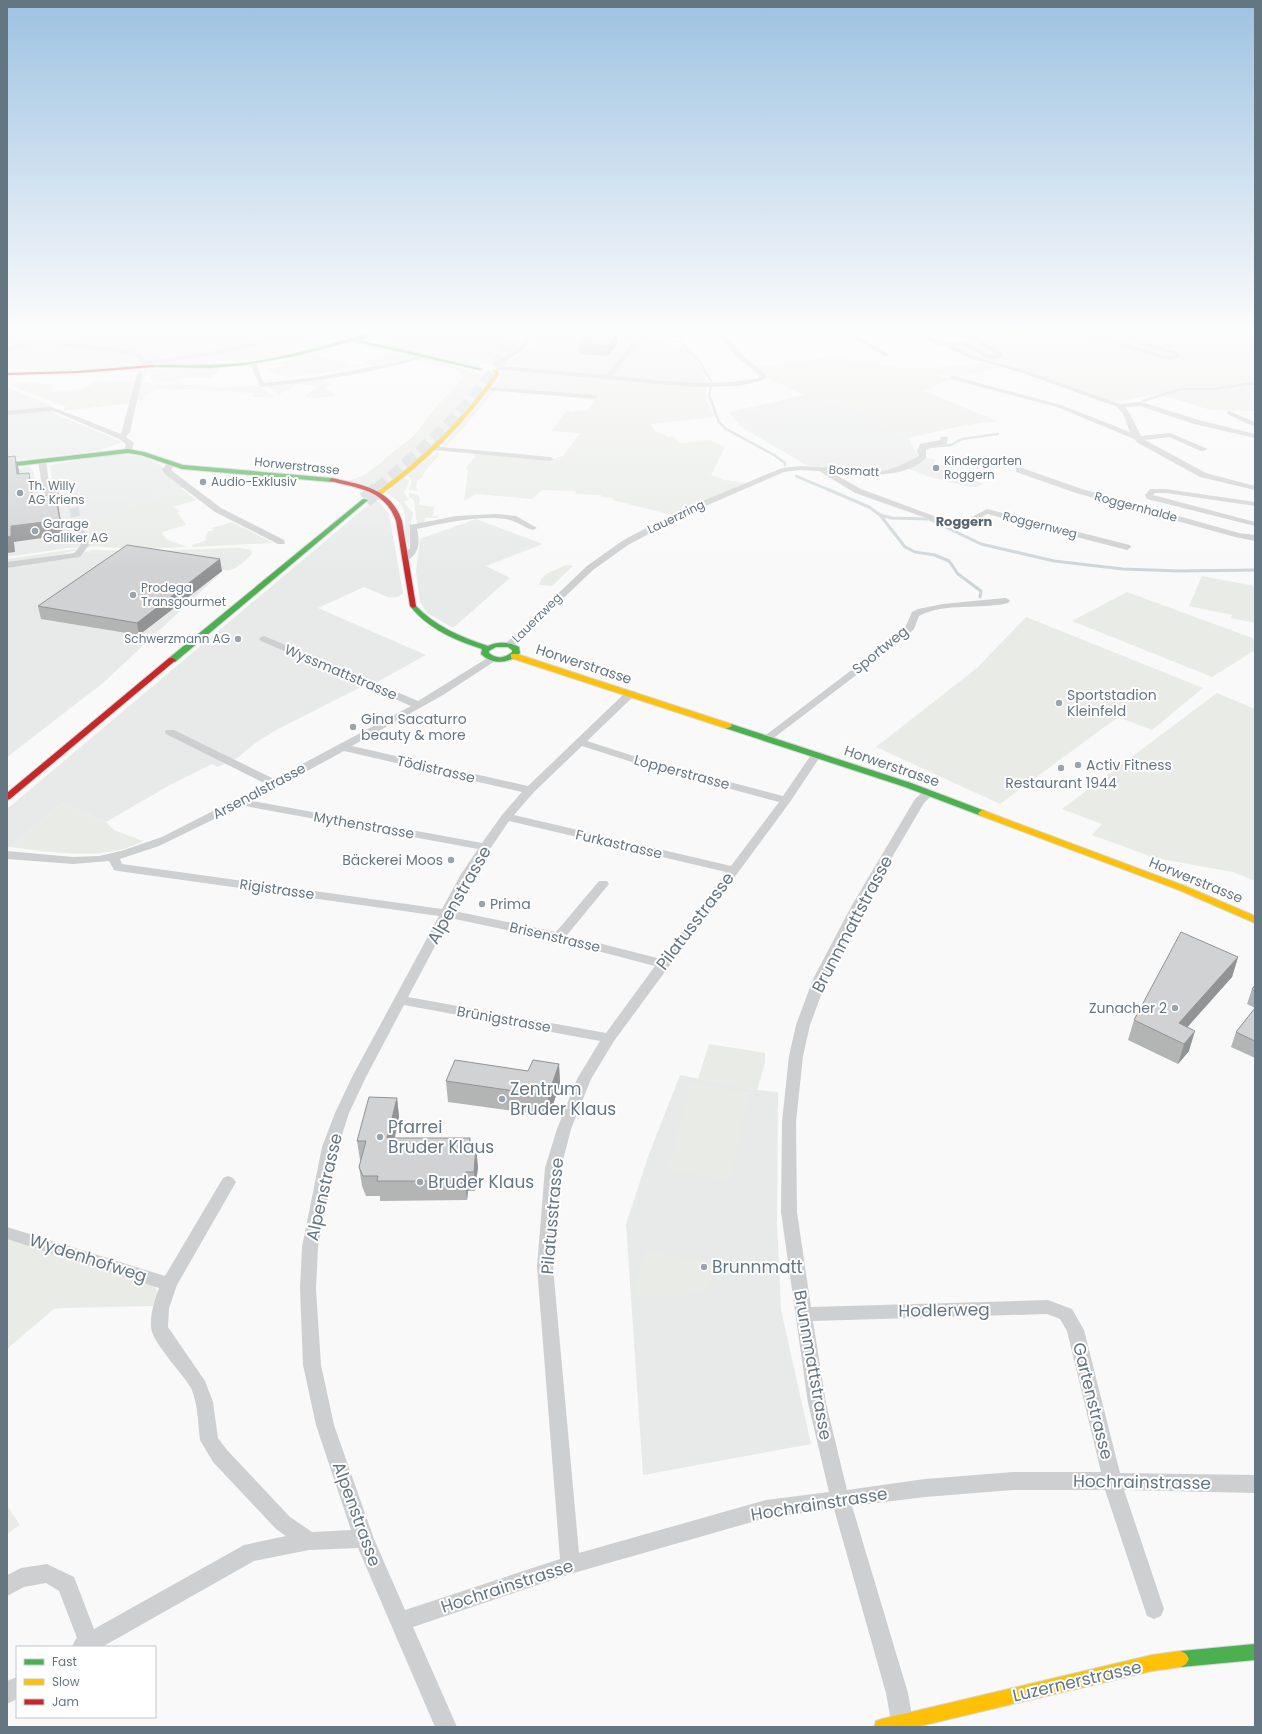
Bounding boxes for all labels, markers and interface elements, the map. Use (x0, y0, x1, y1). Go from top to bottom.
place label: Kindergarten Roggern (944, 452, 1022, 483)
street label: Horwerstrasse (254, 453, 340, 478)
street label: Bosmatt (828, 461, 880, 480)
marker: Kindergarten Roggern (931, 463, 941, 473)
place label: Audio-Exklusiv (211, 473, 297, 490)
place label: Th. Willy AG Kriens (28, 477, 85, 508)
marker: Audio-Exklusiv (198, 477, 208, 487)
street label: Roggernhalde (1093, 487, 1179, 526)
marker: Th. Willy AG Kriens (15, 488, 25, 498)
street label: Lauerzring (644, 495, 707, 538)
street label: Roggernweg (1001, 507, 1079, 542)
district label: Roggern (936, 512, 993, 531)
place label: Garage Galliker AG (43, 515, 108, 546)
marker: Garage Galliker AG (30, 526, 40, 536)
place label: Prodega Transgourmet (141, 579, 226, 610)
street label: Lauerzweg (508, 589, 565, 646)
marker: Prodega Transgourmet (128, 590, 138, 600)
street label: Sportweg (848, 621, 912, 679)
place label: Schwerzmann AG (124, 630, 230, 647)
marker: Schwerzmann AG (233, 634, 243, 644)
street label: Wyssmattstrasse (282, 639, 401, 705)
street label: Horwerstrasse (534, 639, 635, 689)
place label: Sportstadion Kleinfeld (1067, 685, 1157, 721)
marker: Sportstadion Kleinfeld (1054, 698, 1064, 708)
place label: Gina Sacaturro beauty & more (361, 709, 467, 745)
marker: Gina Sacaturro beauty & more (348, 722, 358, 732)
street label: Horwerstrasse (842, 740, 943, 792)
street label: Tödistrasse (395, 750, 477, 788)
street label: Lopperstrasse (632, 750, 732, 794)
place label: Activ Fitness (1086, 755, 1172, 775)
street label: Arsenalstrasse (209, 758, 309, 824)
marker: Activ Fitness (1073, 760, 1083, 770)
marker: Restaurant 1944 (1056, 763, 1066, 773)
place label: Restaurant 1944 (1005, 773, 1117, 793)
street label: Mythenstrasse (312, 806, 416, 844)
street label: Furkastrasse (574, 824, 665, 864)
street label: Alpenstrasse (421, 841, 497, 949)
place label: Bäckerei Moos (342, 850, 443, 870)
street label: Brunnmattstrasse (806, 851, 898, 997)
street label: Horwerstrasse (1146, 852, 1246, 908)
marker: Bäckerei Moos (446, 855, 456, 865)
street label: Pilatusstrasse (650, 867, 740, 975)
street label: Rigistrasse (238, 874, 316, 904)
place label: Prima (490, 894, 531, 914)
marker: Prima (477, 899, 487, 909)
street label: Brisenstrasse (508, 917, 603, 957)
place label: Zunacher 2 (1089, 998, 1167, 1018)
street label: Brünigstrasse (455, 1001, 553, 1037)
marker: Zunacher 2 (1170, 1003, 1180, 1013)
place label: Zentrum Bruder Klaus (510, 1077, 616, 1121)
marker: Zentrum Bruder Klaus (497, 1094, 507, 1104)
place label: Pfarrei Bruder Klaus (388, 1115, 494, 1159)
street label: Alpenstrasse (300, 1131, 348, 1243)
marker: Pfarrei Bruder Klaus (375, 1132, 385, 1142)
street label: Pilatusstrasse (535, 1157, 569, 1275)
place label: Bruder Klaus (428, 1170, 534, 1194)
marker: Bruder Klaus (415, 1177, 425, 1187)
street label: Wydenhofweg (26, 1228, 150, 1288)
place label: Brunnmatt (712, 1255, 803, 1279)
marker: Brunnmatt (699, 1262, 709, 1272)
street label: Brunnmattstrasse (788, 1288, 838, 1442)
street label: Hodlerweg (898, 1297, 990, 1323)
street label: Gartenstrasse (1067, 1340, 1119, 1462)
street label: Alpenstrasse (327, 1458, 387, 1570)
street label: Hochrainstrasse (1073, 1469, 1211, 1495)
street label: Hochrainstrasse (749, 1481, 889, 1527)
street label: Hochrainstrasse (438, 1553, 576, 1619)
legend (16, 1646, 156, 1718)
text: Fast (52, 1653, 77, 1670)
street label: Luzernerstrasse (1010, 1654, 1144, 1708)
text: Slow (52, 1673, 80, 1690)
text: Jam (52, 1693, 79, 1710)

